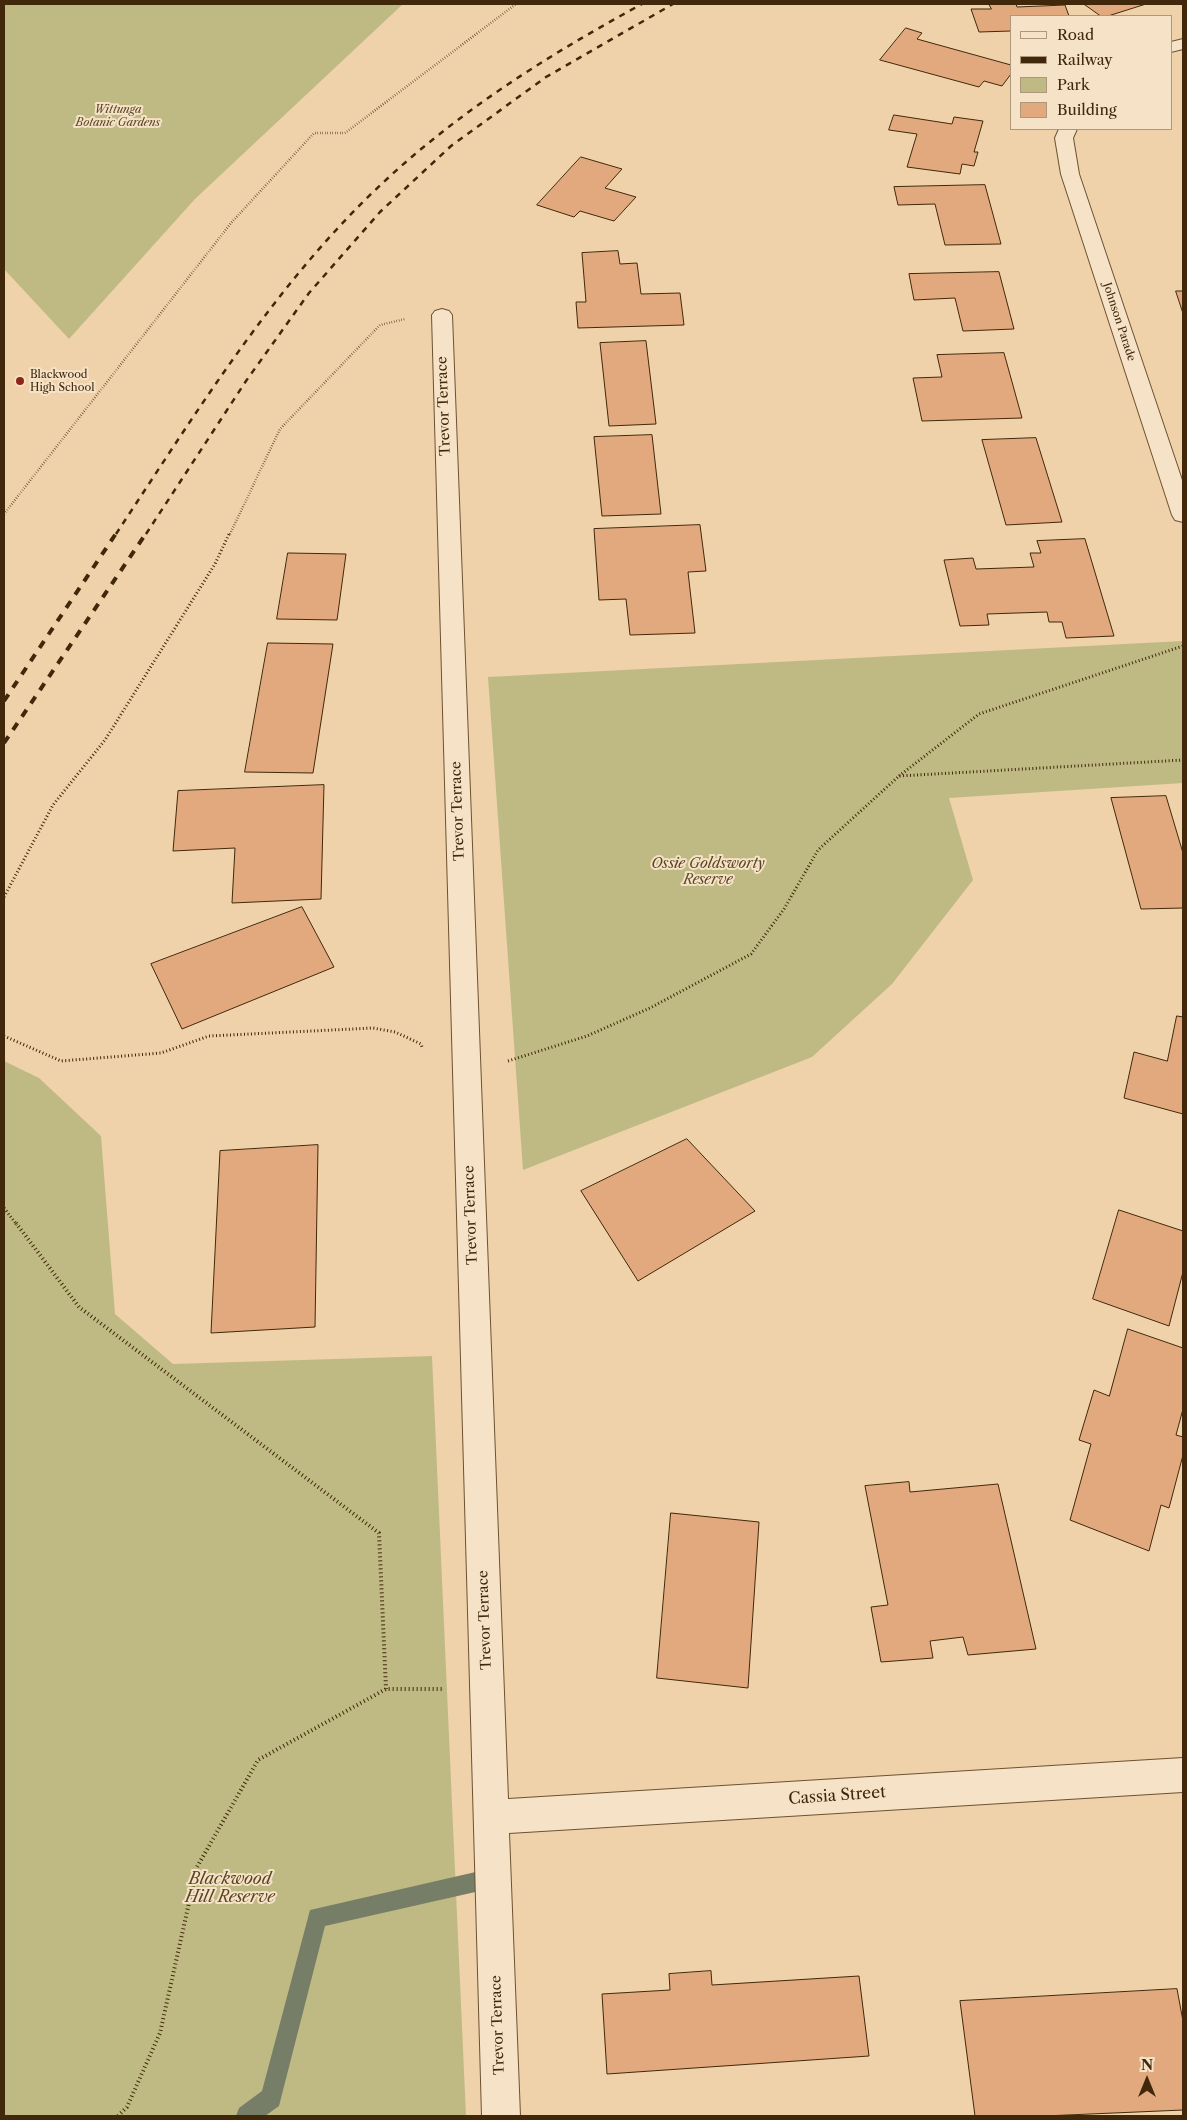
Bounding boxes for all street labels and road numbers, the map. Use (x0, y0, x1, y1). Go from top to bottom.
street label: Johnson Parade (1100, 281, 1138, 363)
street label: Trevor Terrace (434, 356, 454, 456)
street label: Trevor Terrace (448, 761, 468, 861)
street label: Trevor Terrace (461, 1165, 481, 1265)
street label: Trevor Terrace (475, 1570, 495, 1670)
street label: Cassia Street (788, 1783, 886, 1809)
street label: Trevor Terrace (488, 1975, 508, 2075)

